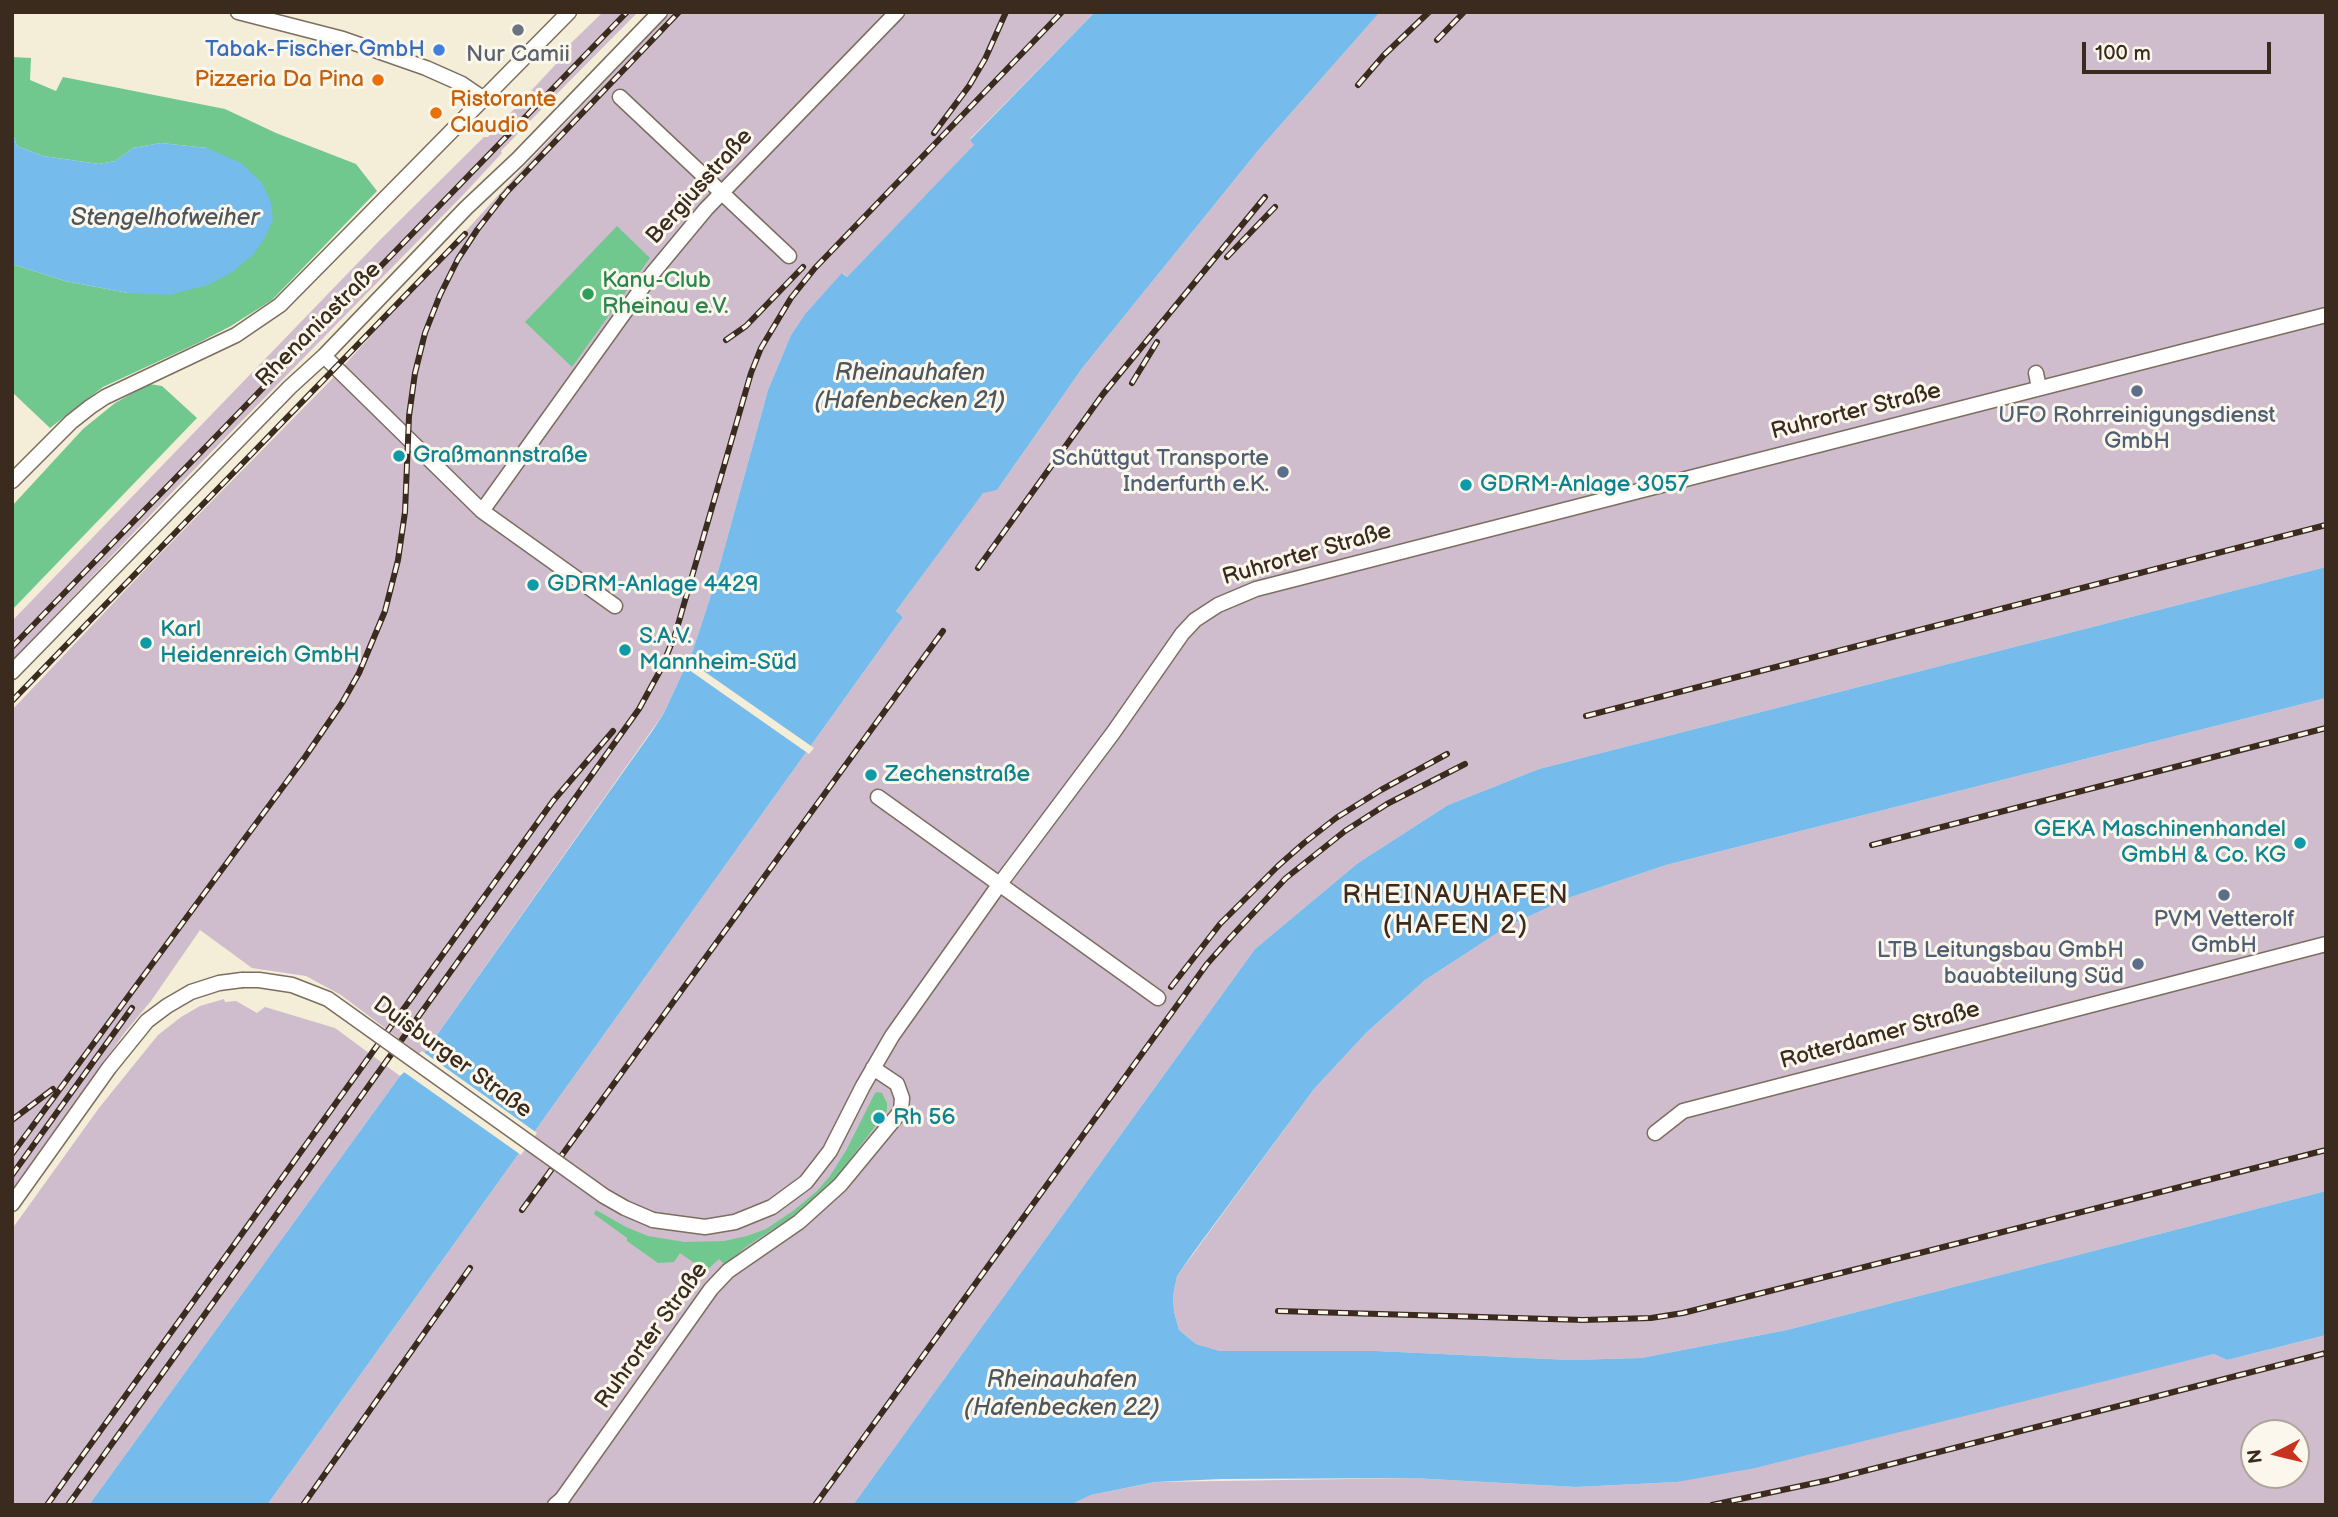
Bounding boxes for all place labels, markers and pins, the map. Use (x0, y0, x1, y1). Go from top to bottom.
marker: Nur Camii (510, 22, 526, 38)
place label: Tabak-Fischer GmbH (205, 36, 425, 64)
place label: Nur Camii (466, 41, 570, 69)
marker: Tabak-Fischer GmbH (431, 42, 447, 58)
place label: Pizzeria Da Pina (194, 66, 364, 94)
marker: Pizzeria Da Pina (370, 72, 386, 88)
place label: Ristorante Claudio (450, 86, 556, 140)
marker: Ristorante Claudio (428, 105, 444, 121)
place label: Kanu-Club Rheinau e.V. (602, 267, 728, 321)
marker: Kanu-Club Rheinau e.V. (580, 286, 596, 302)
marker: UFO Rohrreinigungsdienst GmbH (2129, 383, 2145, 399)
place label: UFO Rohrreinigungsdienst GmbH (1998, 402, 2276, 456)
place label: Graßmannstraße (413, 442, 588, 470)
place label: Schüttgut Transporte Inderfurth e.K. (1052, 445, 1269, 499)
marker: Graßmannstraße (391, 448, 407, 464)
marker: Schüttgut Transporte Inderfurth e.K. (1275, 464, 1291, 480)
place label: GDRM-Anlage 3057 (1480, 471, 1689, 499)
marker: GDRM-Anlage 3057 (1458, 477, 1474, 493)
place label: GDRM-Anlage 4429 (547, 571, 759, 599)
marker: GDRM-Anlage 4429 (525, 577, 541, 593)
place label: Karl Heidenreich GmbH (160, 616, 360, 670)
place label: S.A.V. Mannheim-Süd (639, 623, 797, 677)
marker: Karl Heidenreich GmbH (138, 635, 154, 651)
marker: S.A.V. Mannheim-Süd (617, 642, 633, 658)
place label: Zechenstraße (885, 761, 1030, 789)
marker: Zechenstraße (863, 767, 879, 783)
place label: GEKA Maschinenhandel GmbH & Co. KG (2034, 816, 2286, 870)
marker: GEKA Maschinenhandel GmbH & Co. KG (2292, 835, 2308, 851)
marker: PVM Vetterolf GmbH (2216, 887, 2232, 903)
place label: PVM Vetterolf GmbH (2153, 906, 2295, 960)
place label: LTB Leitungsbau GmbH bauabteilung Süd (1877, 937, 2124, 991)
marker: LTB Leitungsbau GmbH bauabteilung Süd (2130, 956, 2146, 972)
place label: Rh 56 (893, 1104, 956, 1132)
marker: Rh 56 (871, 1110, 887, 1126)

